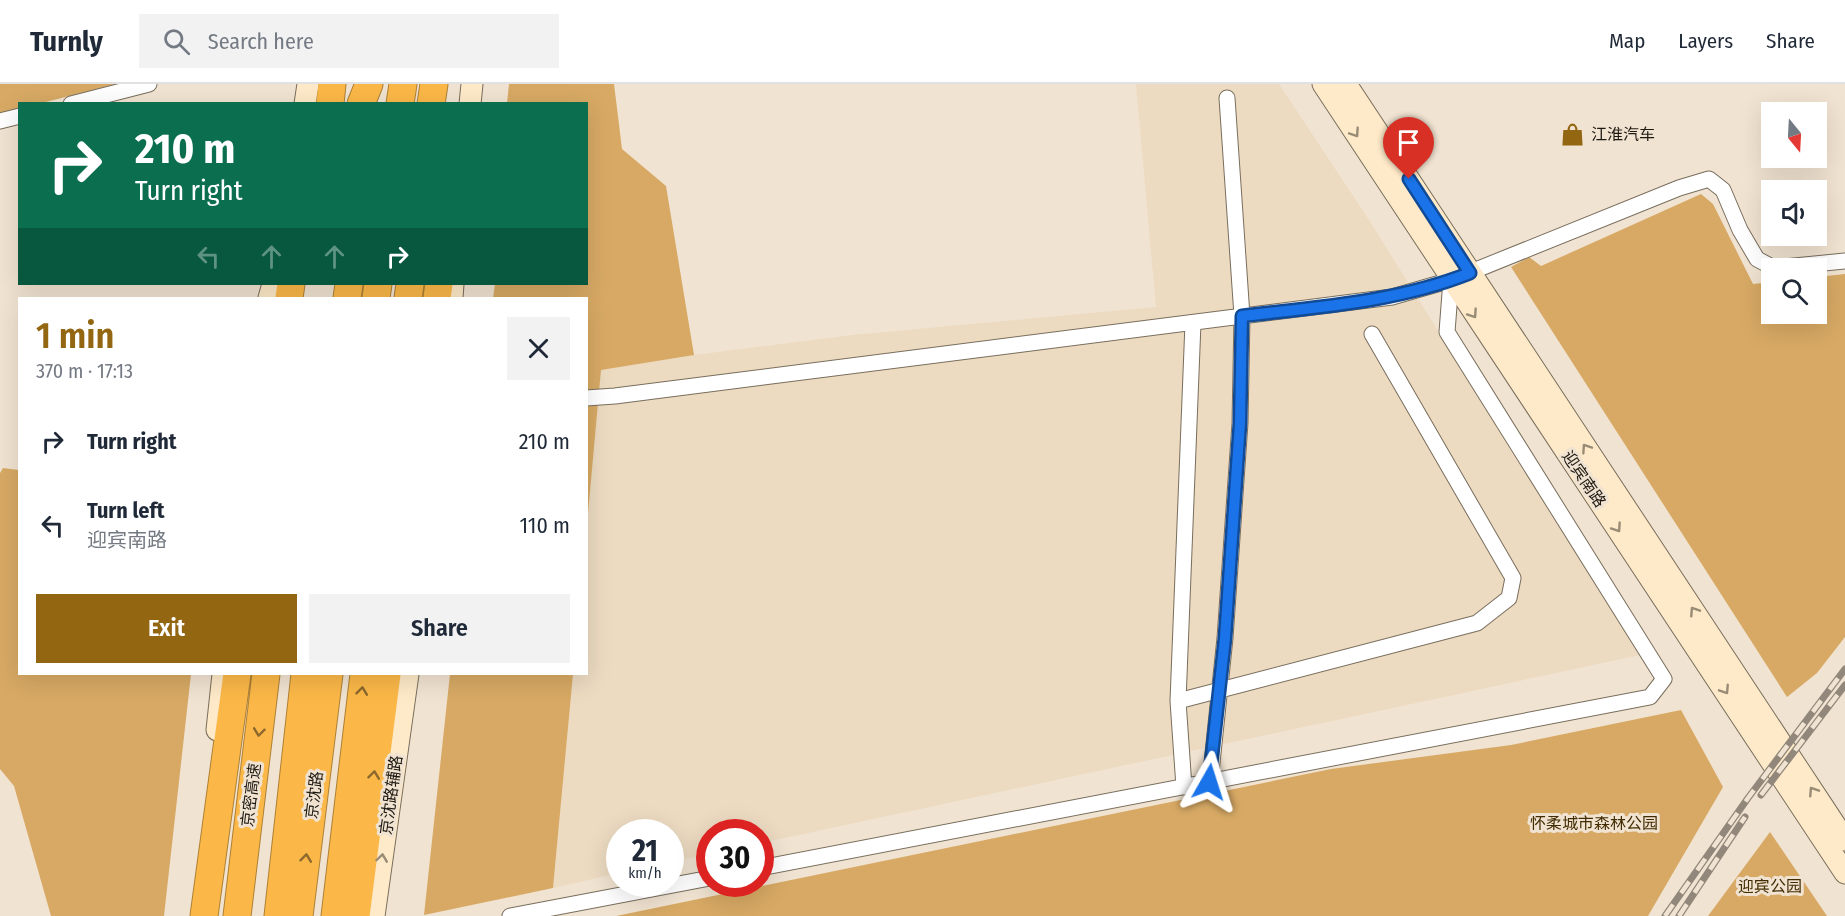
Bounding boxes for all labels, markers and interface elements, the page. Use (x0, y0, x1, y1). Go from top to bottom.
search box (139, 14, 559, 68)
text: Turnly (30, 25, 103, 58)
icon: search (160, 25, 193, 58)
text: Search here (208, 28, 314, 55)
text: Map (1609, 28, 1645, 54)
text: Layers (1678, 28, 1733, 54)
text: Share (1766, 28, 1815, 54)
north arrow (1761, 102, 1827, 168)
map controls (1761, 102, 1827, 324)
pin (1383, 117, 1434, 179)
shop icon: 江淮汽车 (1560, 121, 1586, 147)
text: 210 m (135, 124, 235, 174)
place label: 江淮汽车 (1591, 125, 1655, 144)
icon: right (36, 126, 114, 204)
one-way arrow (1348, 126, 1359, 137)
icon: arrive (1392, 126, 1425, 159)
text: Turn right (135, 175, 243, 207)
button: sound (1761, 180, 1827, 246)
icon: left (192, 240, 225, 273)
icon: ahead (255, 240, 288, 273)
icon: ahead (318, 240, 351, 273)
icon: right (381, 240, 414, 273)
button: search (1761, 258, 1827, 324)
one-way arrow (1466, 307, 1477, 318)
text: 1 min (36, 314, 114, 358)
button: close (507, 317, 570, 380)
text: 370 m · 17:13 (36, 359, 133, 383)
icon: right (36, 425, 69, 458)
text: Turn right (87, 428, 176, 455)
text: 210 m (519, 428, 570, 455)
one-way arrow (1582, 444, 1593, 455)
street label: 迎宾南路 (1558, 447, 1610, 511)
text: Turn left (87, 497, 165, 524)
icon: left (36, 509, 69, 542)
text: 110 m (520, 512, 570, 539)
one-way arrow (1610, 521, 1621, 532)
text: 迎宾南路 (87, 528, 167, 552)
button: Exit (36, 594, 297, 663)
button: Share (309, 594, 570, 663)
one-way arrow (1690, 606, 1701, 617)
one-way arrow (1718, 683, 1729, 694)
one-way arrow (355, 686, 368, 696)
one-way arrow (253, 727, 266, 736)
position arrow (1177, 750, 1241, 814)
street label: 京沈路辅路 (376, 754, 406, 836)
street label: 京密高速 (238, 762, 264, 828)
street label: 京沈路 (302, 770, 326, 820)
one-way arrow (368, 770, 380, 779)
one-way arrow (1809, 787, 1820, 798)
park label: 怀柔城市森林公园 (1530, 814, 1658, 833)
speed limit sign: 30 (696, 819, 774, 897)
text: 21 (632, 833, 658, 869)
one-way arrow (300, 853, 312, 863)
one-way arrow (375, 853, 387, 863)
text: km/h (628, 864, 662, 882)
park label: 迎宾公园 (1738, 877, 1802, 896)

